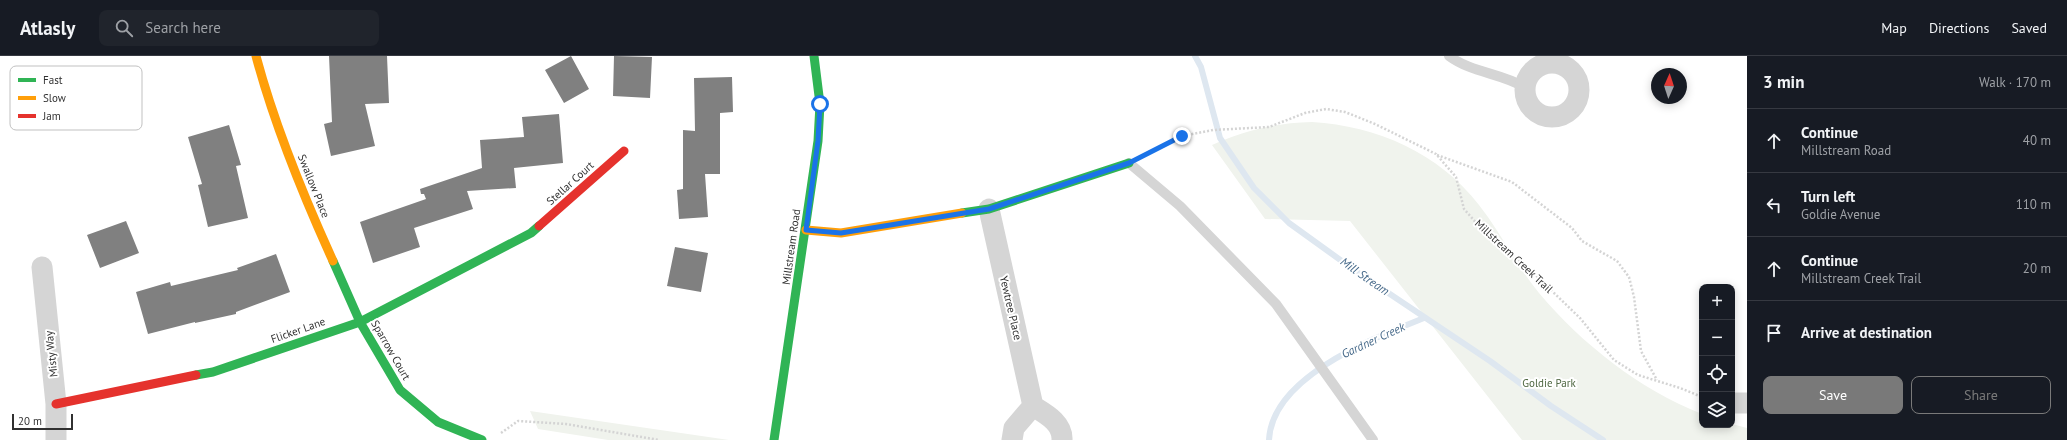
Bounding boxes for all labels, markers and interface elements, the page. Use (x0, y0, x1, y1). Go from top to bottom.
search box (99, 10, 379, 46)
text: Atlasly (20, 16, 75, 40)
icon: search (113, 17, 135, 39)
text: Search here (145, 18, 221, 37)
text: Map (1881, 19, 1907, 37)
text: Directions (1929, 19, 1989, 37)
text: Saved (2011, 19, 2047, 37)
legend (10, 66, 142, 130)
north arrow (1651, 68, 1687, 104)
text: 3 min (1763, 71, 1804, 93)
text: Fast (43, 73, 63, 87)
text: Walk · 170 m (1979, 74, 2051, 91)
text: Slow (43, 91, 66, 105)
route start (811, 95, 829, 113)
text: Jam (42, 109, 61, 123)
text: Continue (1801, 123, 1858, 142)
route end (1173, 127, 1191, 145)
icon: ahead (1763, 130, 1785, 152)
text: 40 m (2023, 132, 2051, 149)
text: Millstream Road (1801, 142, 1891, 159)
street label: Swallow Place (295, 152, 333, 220)
street label: Stellar Court (543, 158, 597, 208)
text: Turn left (1801, 187, 1855, 206)
icon: left (1763, 194, 1785, 216)
text: 110 m (2016, 196, 2051, 213)
text: Goldie Avenue (1801, 206, 1880, 223)
street label: Millstream Road (779, 208, 803, 286)
street label: Millstream Creek Trail (1472, 216, 1557, 296)
text: Continue (1801, 251, 1858, 270)
water label: Mill Stream (1338, 254, 1392, 298)
icon: ahead (1763, 258, 1785, 280)
text: 20 m (2023, 260, 2051, 277)
text: Millstream Creek Trail (1801, 270, 1921, 287)
street label: Yewtree Place (997, 275, 1025, 342)
map controls (1699, 284, 1735, 428)
button: + (1699, 284, 1735, 320)
street label: Flicker Lane (269, 314, 327, 346)
street label: Sparrow Court (368, 318, 414, 383)
water label: Gardner Creek (1339, 318, 1408, 361)
button: − (1699, 320, 1735, 356)
icon: arrive (1763, 322, 1785, 344)
text: Arrive at destination (1801, 323, 1932, 342)
street label: Misty Way (42, 329, 60, 378)
button: locate (1699, 356, 1735, 392)
park label: Goldie Park (1522, 376, 1576, 390)
button: Save (1763, 376, 1903, 414)
button: Share (1911, 376, 2051, 414)
button: layers (1699, 392, 1735, 428)
scale bar (12, 412, 73, 431)
text: 20 m (18, 414, 42, 428)

